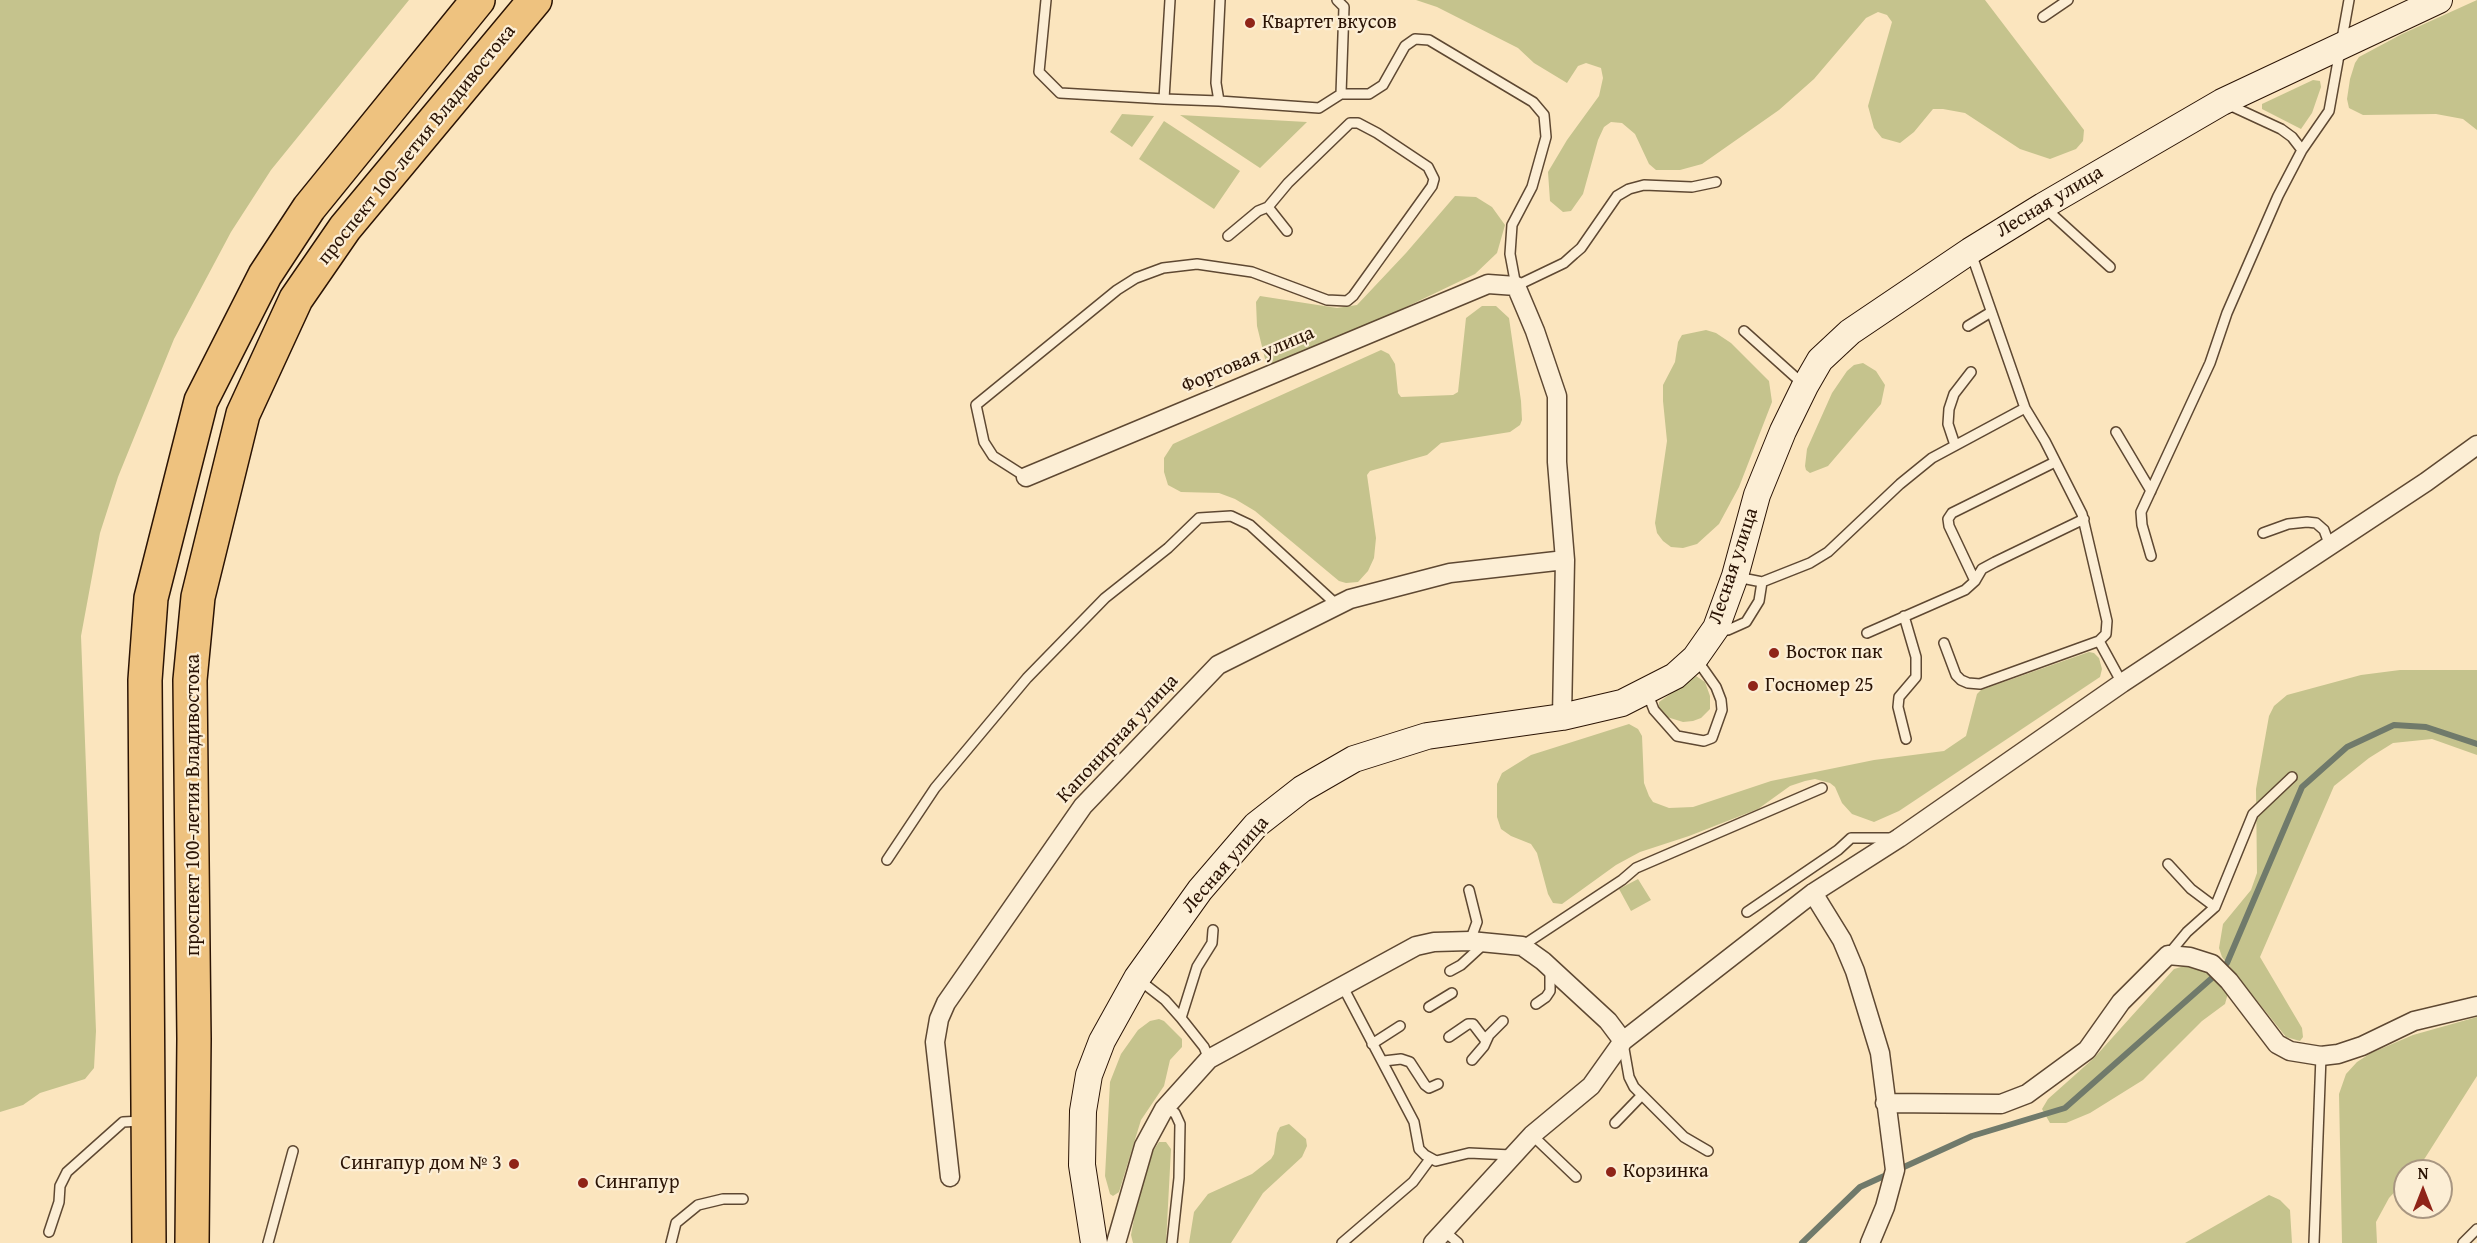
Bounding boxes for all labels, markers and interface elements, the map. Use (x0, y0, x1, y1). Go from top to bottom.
place label: Квартет вкусов (1262, 11, 1397, 35)
marker: Квартет вкусов (1243, 16, 1257, 30)
street label: проспект 100-летия Владивостока (313, 20, 521, 270)
street label: Лесная улица (1992, 161, 2108, 243)
street label: Фортовая улица (1178, 321, 1318, 399)
street label: Лесная улица (1704, 505, 1764, 627)
place label: Восток пак (1786, 641, 1882, 665)
marker: Восток пак (1767, 646, 1781, 660)
street label: проспект 100-летия Владивостока (182, 654, 206, 956)
street label: Капонирная улица (1052, 670, 1184, 808)
place label: Госномер 25 (1765, 674, 1874, 698)
marker: Госномер 25 (1746, 679, 1760, 693)
street label: Лесная улица (1177, 812, 1275, 918)
place label: Сингапур дом № 3 (340, 1152, 502, 1176)
marker: Сингапур дом № 3 (507, 1157, 521, 1171)
north arrow (2393, 1159, 2453, 1219)
place label: Корзинка (1623, 1160, 1708, 1184)
text: N (2418, 1161, 2428, 1185)
marker: Корзинка (1604, 1165, 1618, 1179)
place label: Сингапур (595, 1171, 680, 1195)
marker: Сингапур (576, 1176, 590, 1190)

